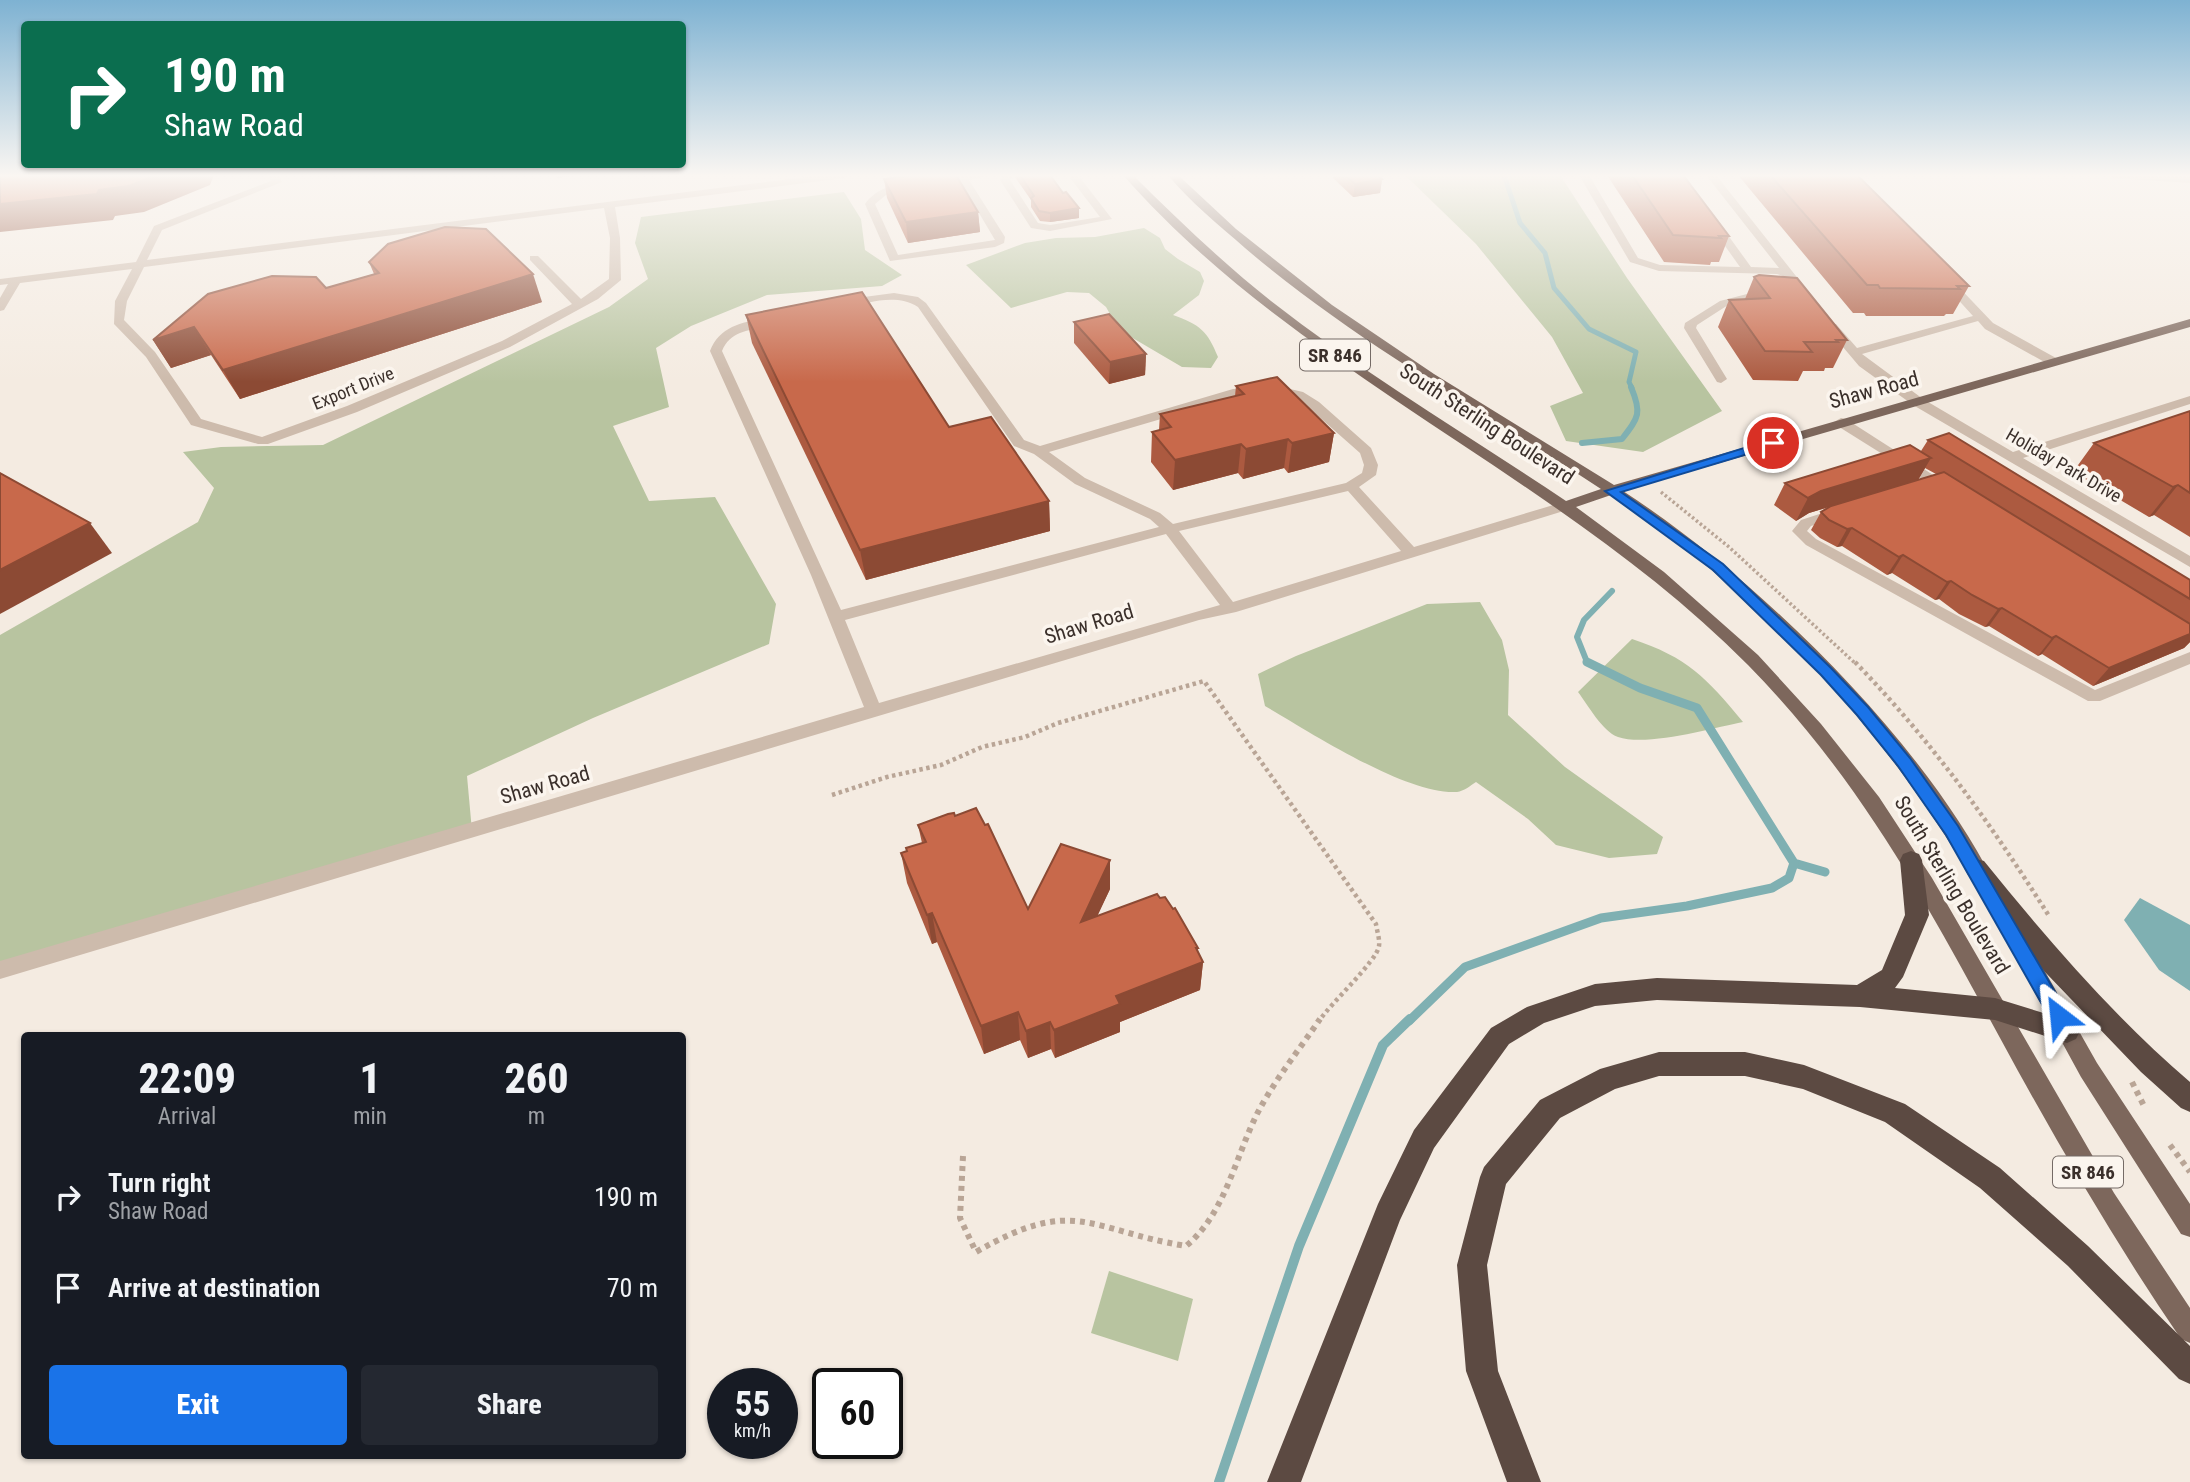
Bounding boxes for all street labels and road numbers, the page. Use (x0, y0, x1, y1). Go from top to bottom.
road number: SR 846 (1300, 340, 1370, 370)
street label: South Sterling Boulevard (1395, 359, 1579, 489)
street label: Export Drive (309, 362, 397, 414)
street label: Shaw Road (1827, 367, 1921, 413)
street label: Holiday Park Drive (2003, 423, 2125, 507)
street label: Shaw Road (1042, 599, 1136, 649)
street label: Shaw Road (498, 761, 592, 809)
street label: South Sterling Boulevard (1889, 792, 2015, 978)
road number: SR 846 (2053, 1156, 2123, 1188)

